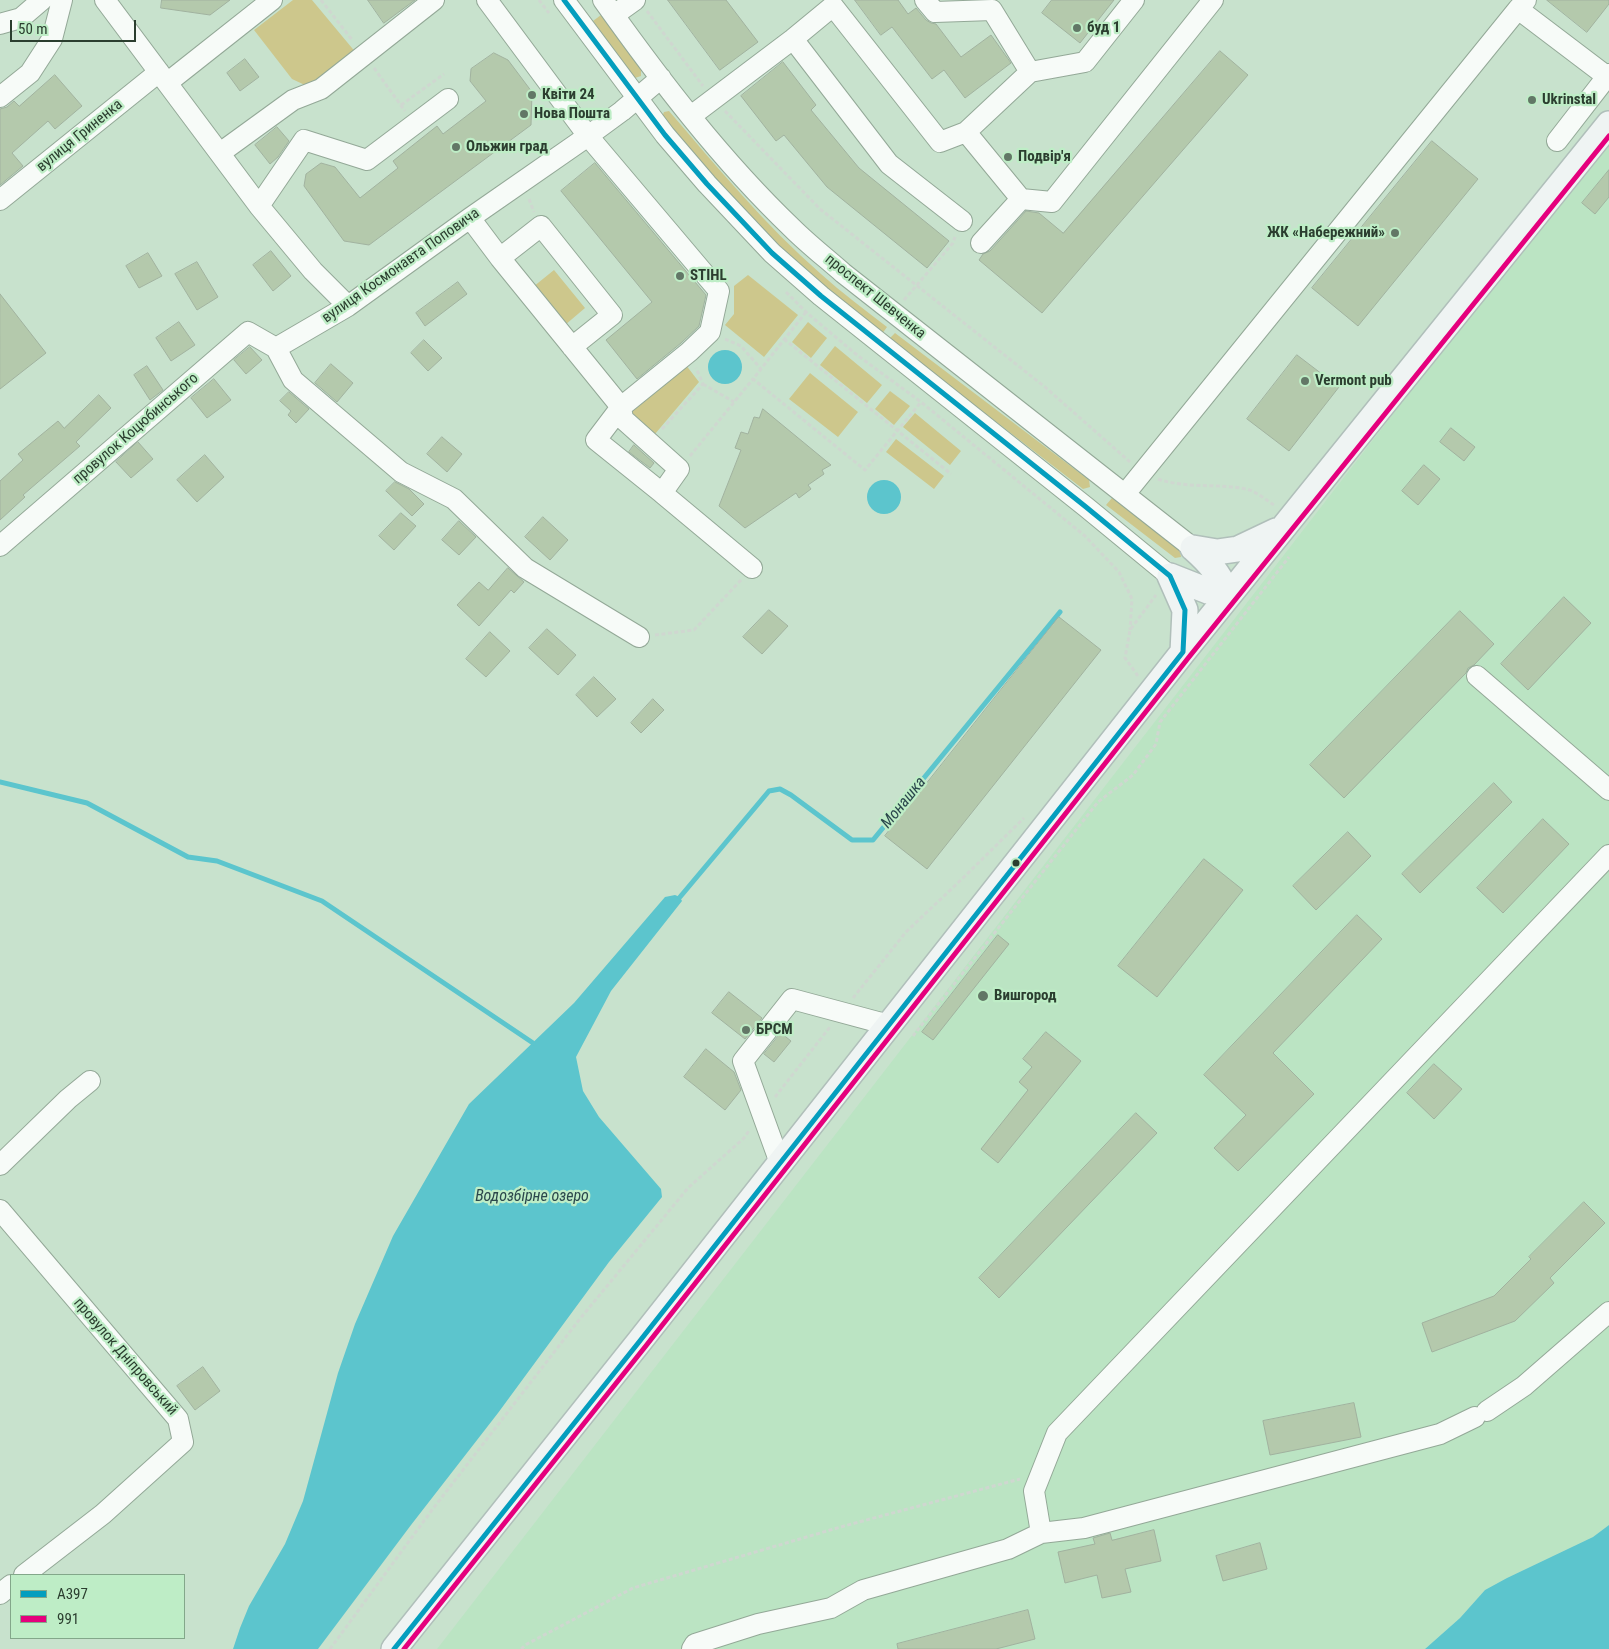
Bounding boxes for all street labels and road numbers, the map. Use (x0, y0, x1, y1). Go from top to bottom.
street label: вулиця Гриненка (34, 96, 126, 176)
street label: вулиця Космонавта Поповича (319, 205, 483, 327)
street label: проспект Шевченка (821, 251, 929, 343)
street label: провулок Коцюбинського (70, 370, 202, 488)
street label: провулок Дніпровський (69, 1295, 181, 1419)

